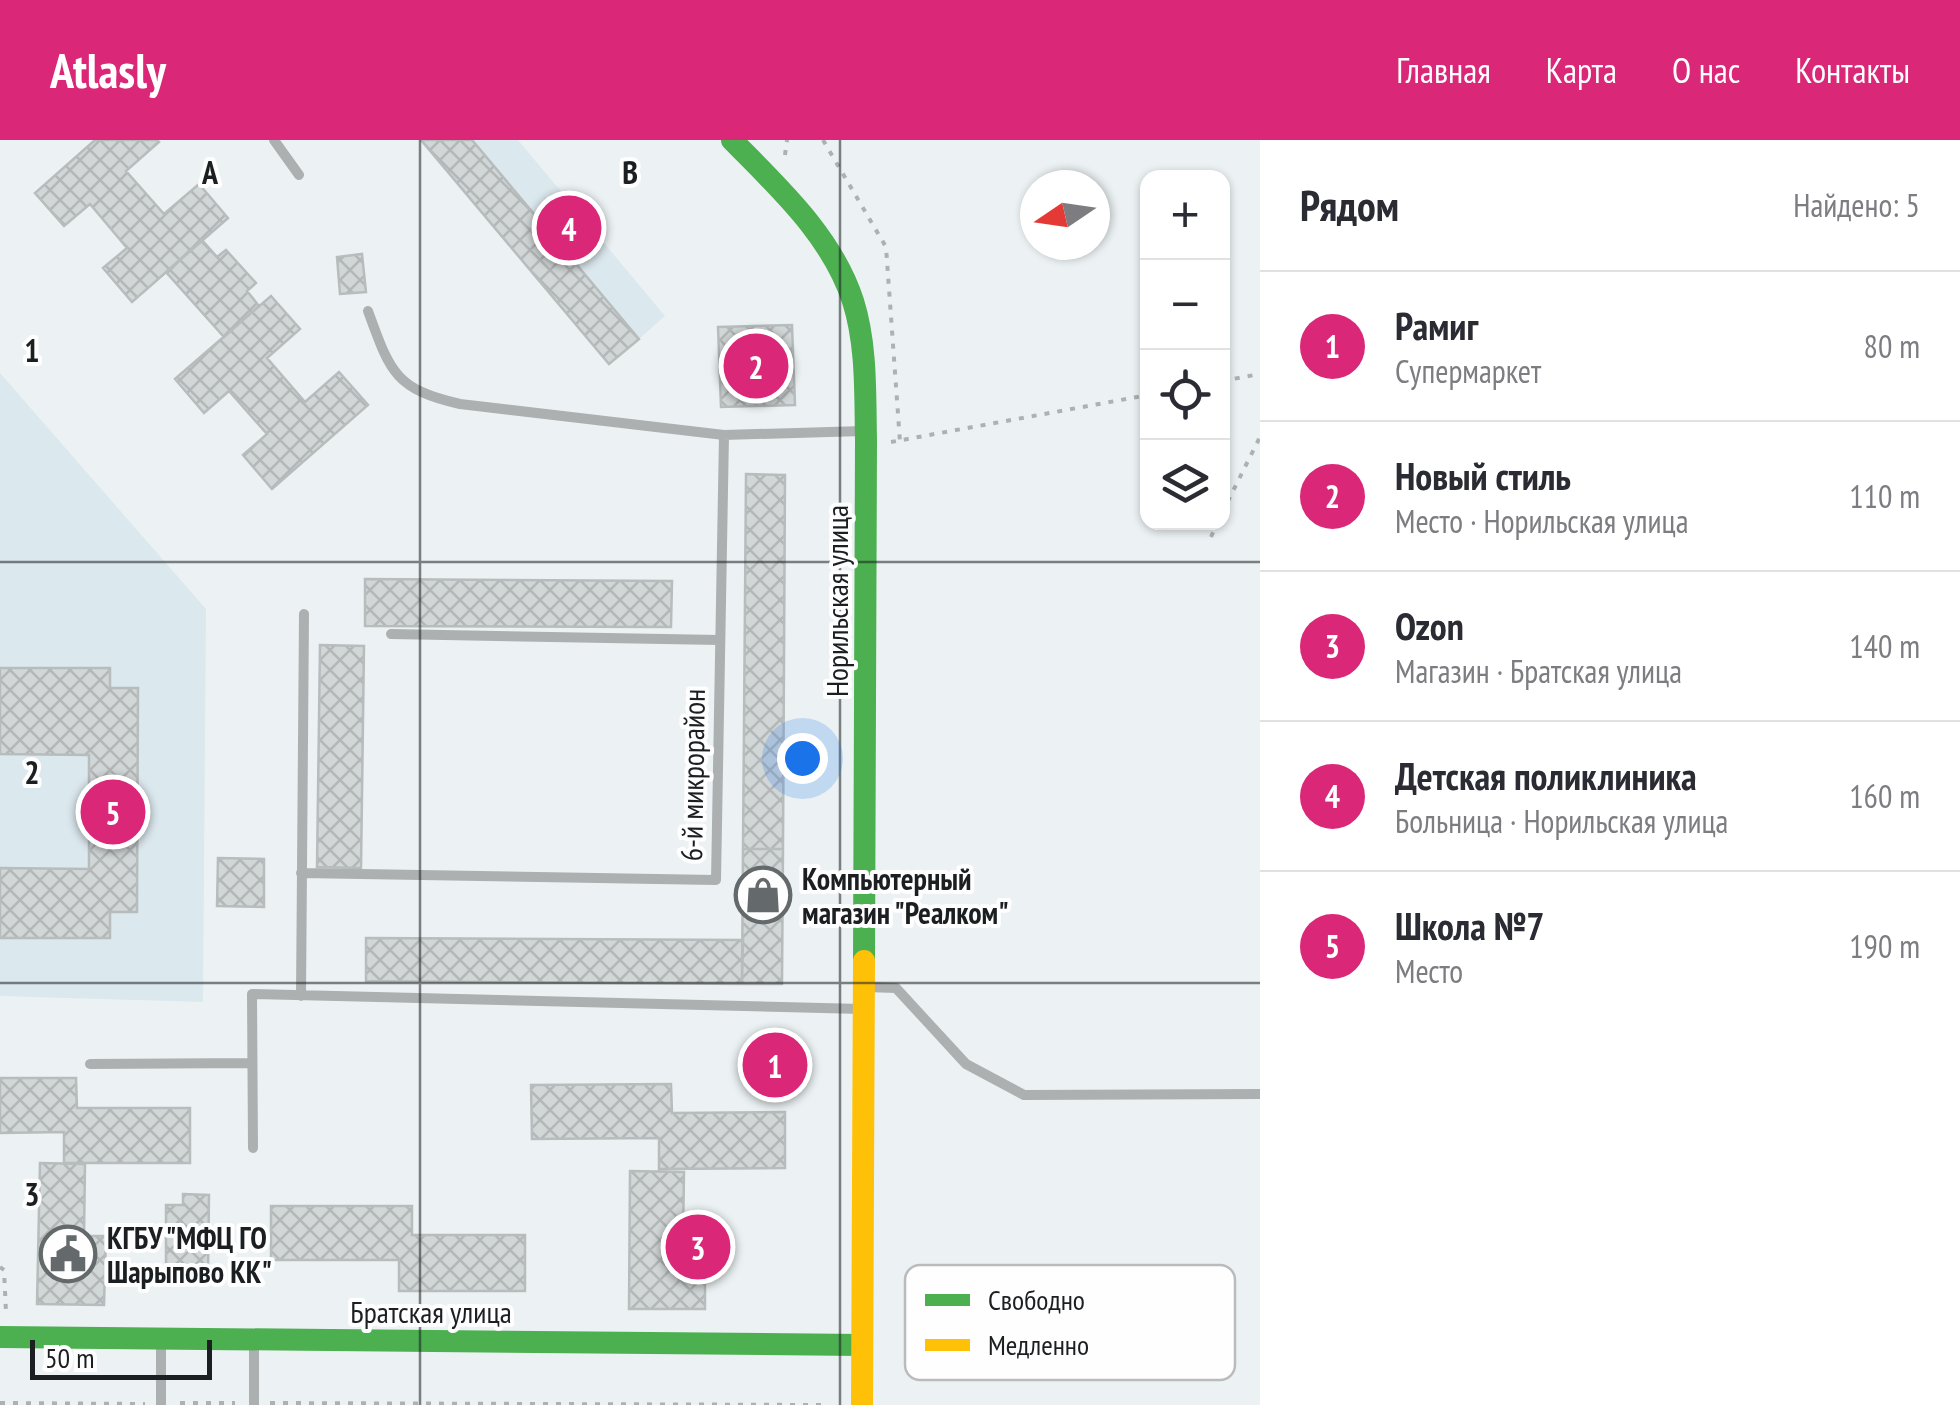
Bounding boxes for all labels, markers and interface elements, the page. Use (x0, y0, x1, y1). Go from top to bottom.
text: Atlasly (50, 39, 166, 101)
text: Главная (1396, 47, 1491, 93)
text: Карта (1546, 47, 1617, 93)
text: О нас (1672, 47, 1740, 93)
text: Контакты (1795, 47, 1910, 93)
text: A (201, 151, 219, 193)
text: B (622, 151, 638, 193)
north arrow (1020, 170, 1110, 260)
map controls (1140, 170, 1230, 530)
button: + (1140, 170, 1230, 260)
text: Рядом (1300, 178, 1399, 233)
text: Найдено: 5 (1793, 184, 1920, 226)
pin: 4 (536, 191, 602, 266)
button: − (1140, 260, 1230, 350)
text: Рамиг (1395, 301, 1478, 350)
text: 1 (1325, 325, 1340, 367)
text: 80 m (1864, 325, 1920, 367)
pin: 2 (724, 328, 788, 404)
text: 1 (24, 329, 40, 371)
button: locate (1140, 350, 1230, 440)
text: Супермаркет (1395, 350, 1541, 392)
button: layers (1140, 440, 1230, 530)
text: Новый стиль (1395, 451, 1571, 500)
text: 2 (1325, 475, 1340, 517)
text: 110 m (1849, 475, 1920, 517)
text: Место · Норильская улица (1395, 500, 1688, 542)
street label: Норильская улица (817, 505, 856, 697)
text: Ozon (1395, 601, 1464, 650)
text: 3 (1325, 625, 1340, 667)
text: 140 m (1849, 625, 1920, 667)
text: Магазин · Братская улица (1395, 650, 1682, 692)
street label: 6-й микрорайон (671, 688, 713, 862)
your location (777, 733, 828, 784)
text: 2 (24, 751, 40, 793)
text: Детская поликлиника (1395, 751, 1697, 800)
pin: 5 (80, 774, 146, 850)
text: 4 (1325, 775, 1340, 817)
text: 160 m (1849, 775, 1920, 817)
text: Больница · Норильская улица (1395, 800, 1728, 842)
place label: Компьютерный магазин "Реалком" (802, 859, 1009, 932)
shop icon: Компьютерный магазин "Реалком" (733, 865, 793, 925)
text: Школа №7 (1395, 901, 1545, 950)
text: 5 (1325, 925, 1340, 967)
text: 190 m (1849, 925, 1920, 967)
text: Место (1395, 950, 1463, 992)
pin: 1 (742, 1028, 808, 1102)
text: 3 (24, 1173, 40, 1215)
pin: 3 (666, 1210, 730, 1284)
place label: КГБУ "МФЦ ГО Шарыпово КК" (107, 1218, 272, 1291)
public building icon: КГБУ "МФЦ ГО Шарыпово КК" (38, 1224, 98, 1284)
legend (905, 1265, 1235, 1380)
text: Свободно (988, 1281, 1085, 1318)
street label: Братская улица (350, 1292, 512, 1331)
text: Медленно (988, 1326, 1089, 1363)
scale bar (30, 1335, 212, 1380)
text: 50 m (45, 1339, 94, 1376)

